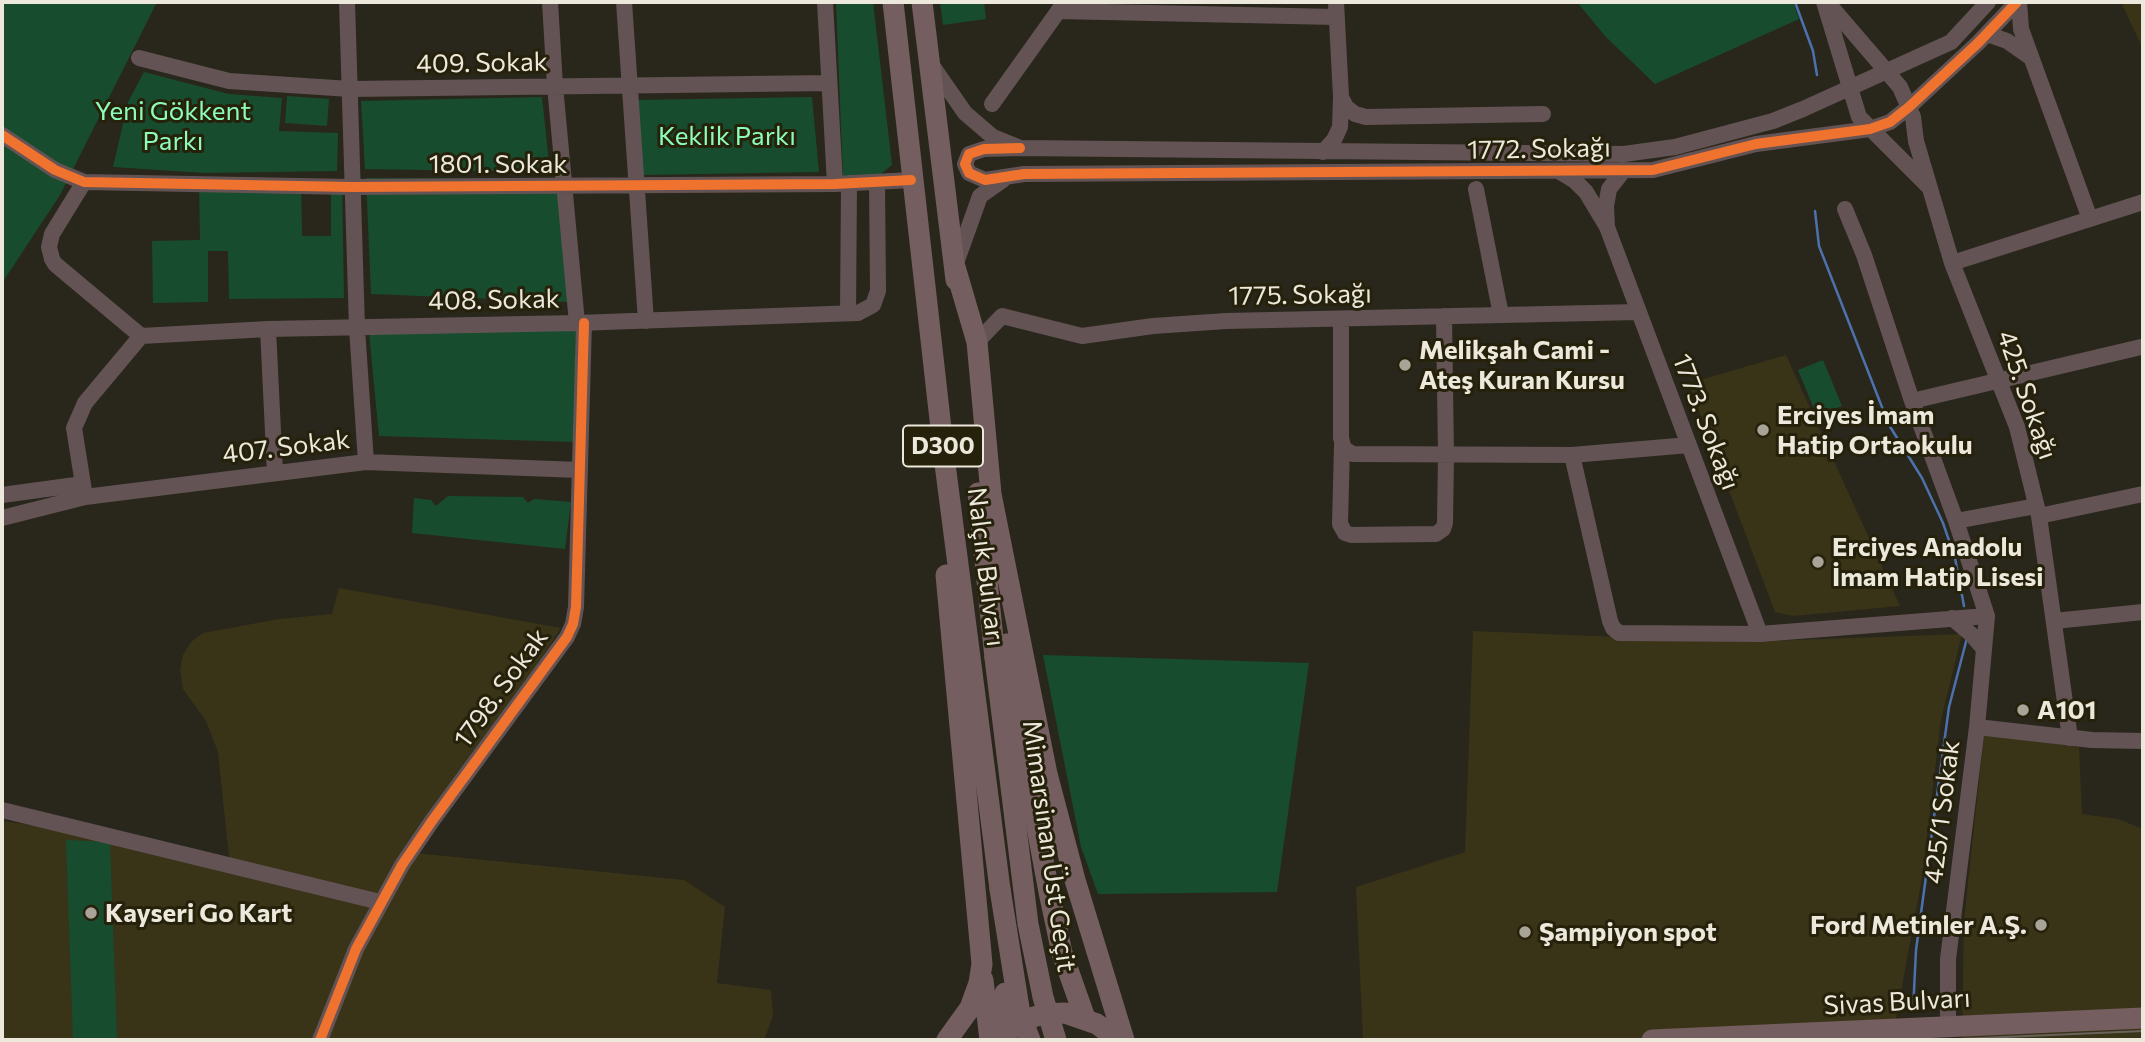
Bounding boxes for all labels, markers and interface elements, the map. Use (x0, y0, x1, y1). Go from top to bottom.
street label: 409. Sokak (416, 46, 548, 80)
park label: Yeni Gökkent Parkı (95, 95, 251, 156)
park label: Keklik Parkı (658, 120, 796, 152)
street label: 1772. Sokağı (1467, 132, 1611, 166)
street label: 1801. Sokak (429, 148, 567, 180)
street label: 1775. Sokağı (1228, 278, 1372, 312)
street label: 408. Sokak (428, 283, 560, 317)
street label: 425. Sokağı (1990, 326, 2064, 464)
place label: Melikşah Cami - Ateş Kuran Kursu (1419, 334, 1625, 396)
street label: 1773. Sokağı (1666, 350, 1746, 494)
marker: Melikşah Cami - Ateş Kuran Kursu (1397, 357, 1413, 373)
place label: Erciyes İmam Hatip Ortaokulu (1777, 399, 1973, 460)
marker: Erciyes İmam Hatip Ortaokulu (1755, 422, 1771, 438)
street label: 407. Sokak (221, 424, 351, 470)
road number: D300 (903, 426, 983, 466)
street label: Nalçık Bulvarı (961, 486, 1011, 648)
place label: Erciyes Anadolu İmam Hatip Lisesi (1832, 531, 2043, 592)
marker: Erciyes Anadolu İmam Hatip Lisesi (1810, 554, 1826, 570)
street label: 1798. Sokak (447, 622, 555, 754)
place label: A101 (2037, 694, 2096, 726)
marker: A101 (2015, 702, 2031, 718)
street label: Mimarsinan Üst Geçit (1016, 718, 1082, 974)
street label: 425/1 Sokak (1918, 738, 1966, 886)
place label: Kayseri Go Kart (105, 897, 292, 929)
marker: Kayseri Go Kart (83, 905, 99, 921)
place label: Ford Metinler A.Ş. (1810, 909, 2027, 941)
place label: Şampiyon spot (1539, 916, 1717, 948)
marker: Ford Metinler A.Ş. (2033, 917, 2049, 933)
marker: Şampiyon spot (1517, 924, 1533, 940)
street label: Sivas Bulvarı (1823, 983, 1971, 1021)

